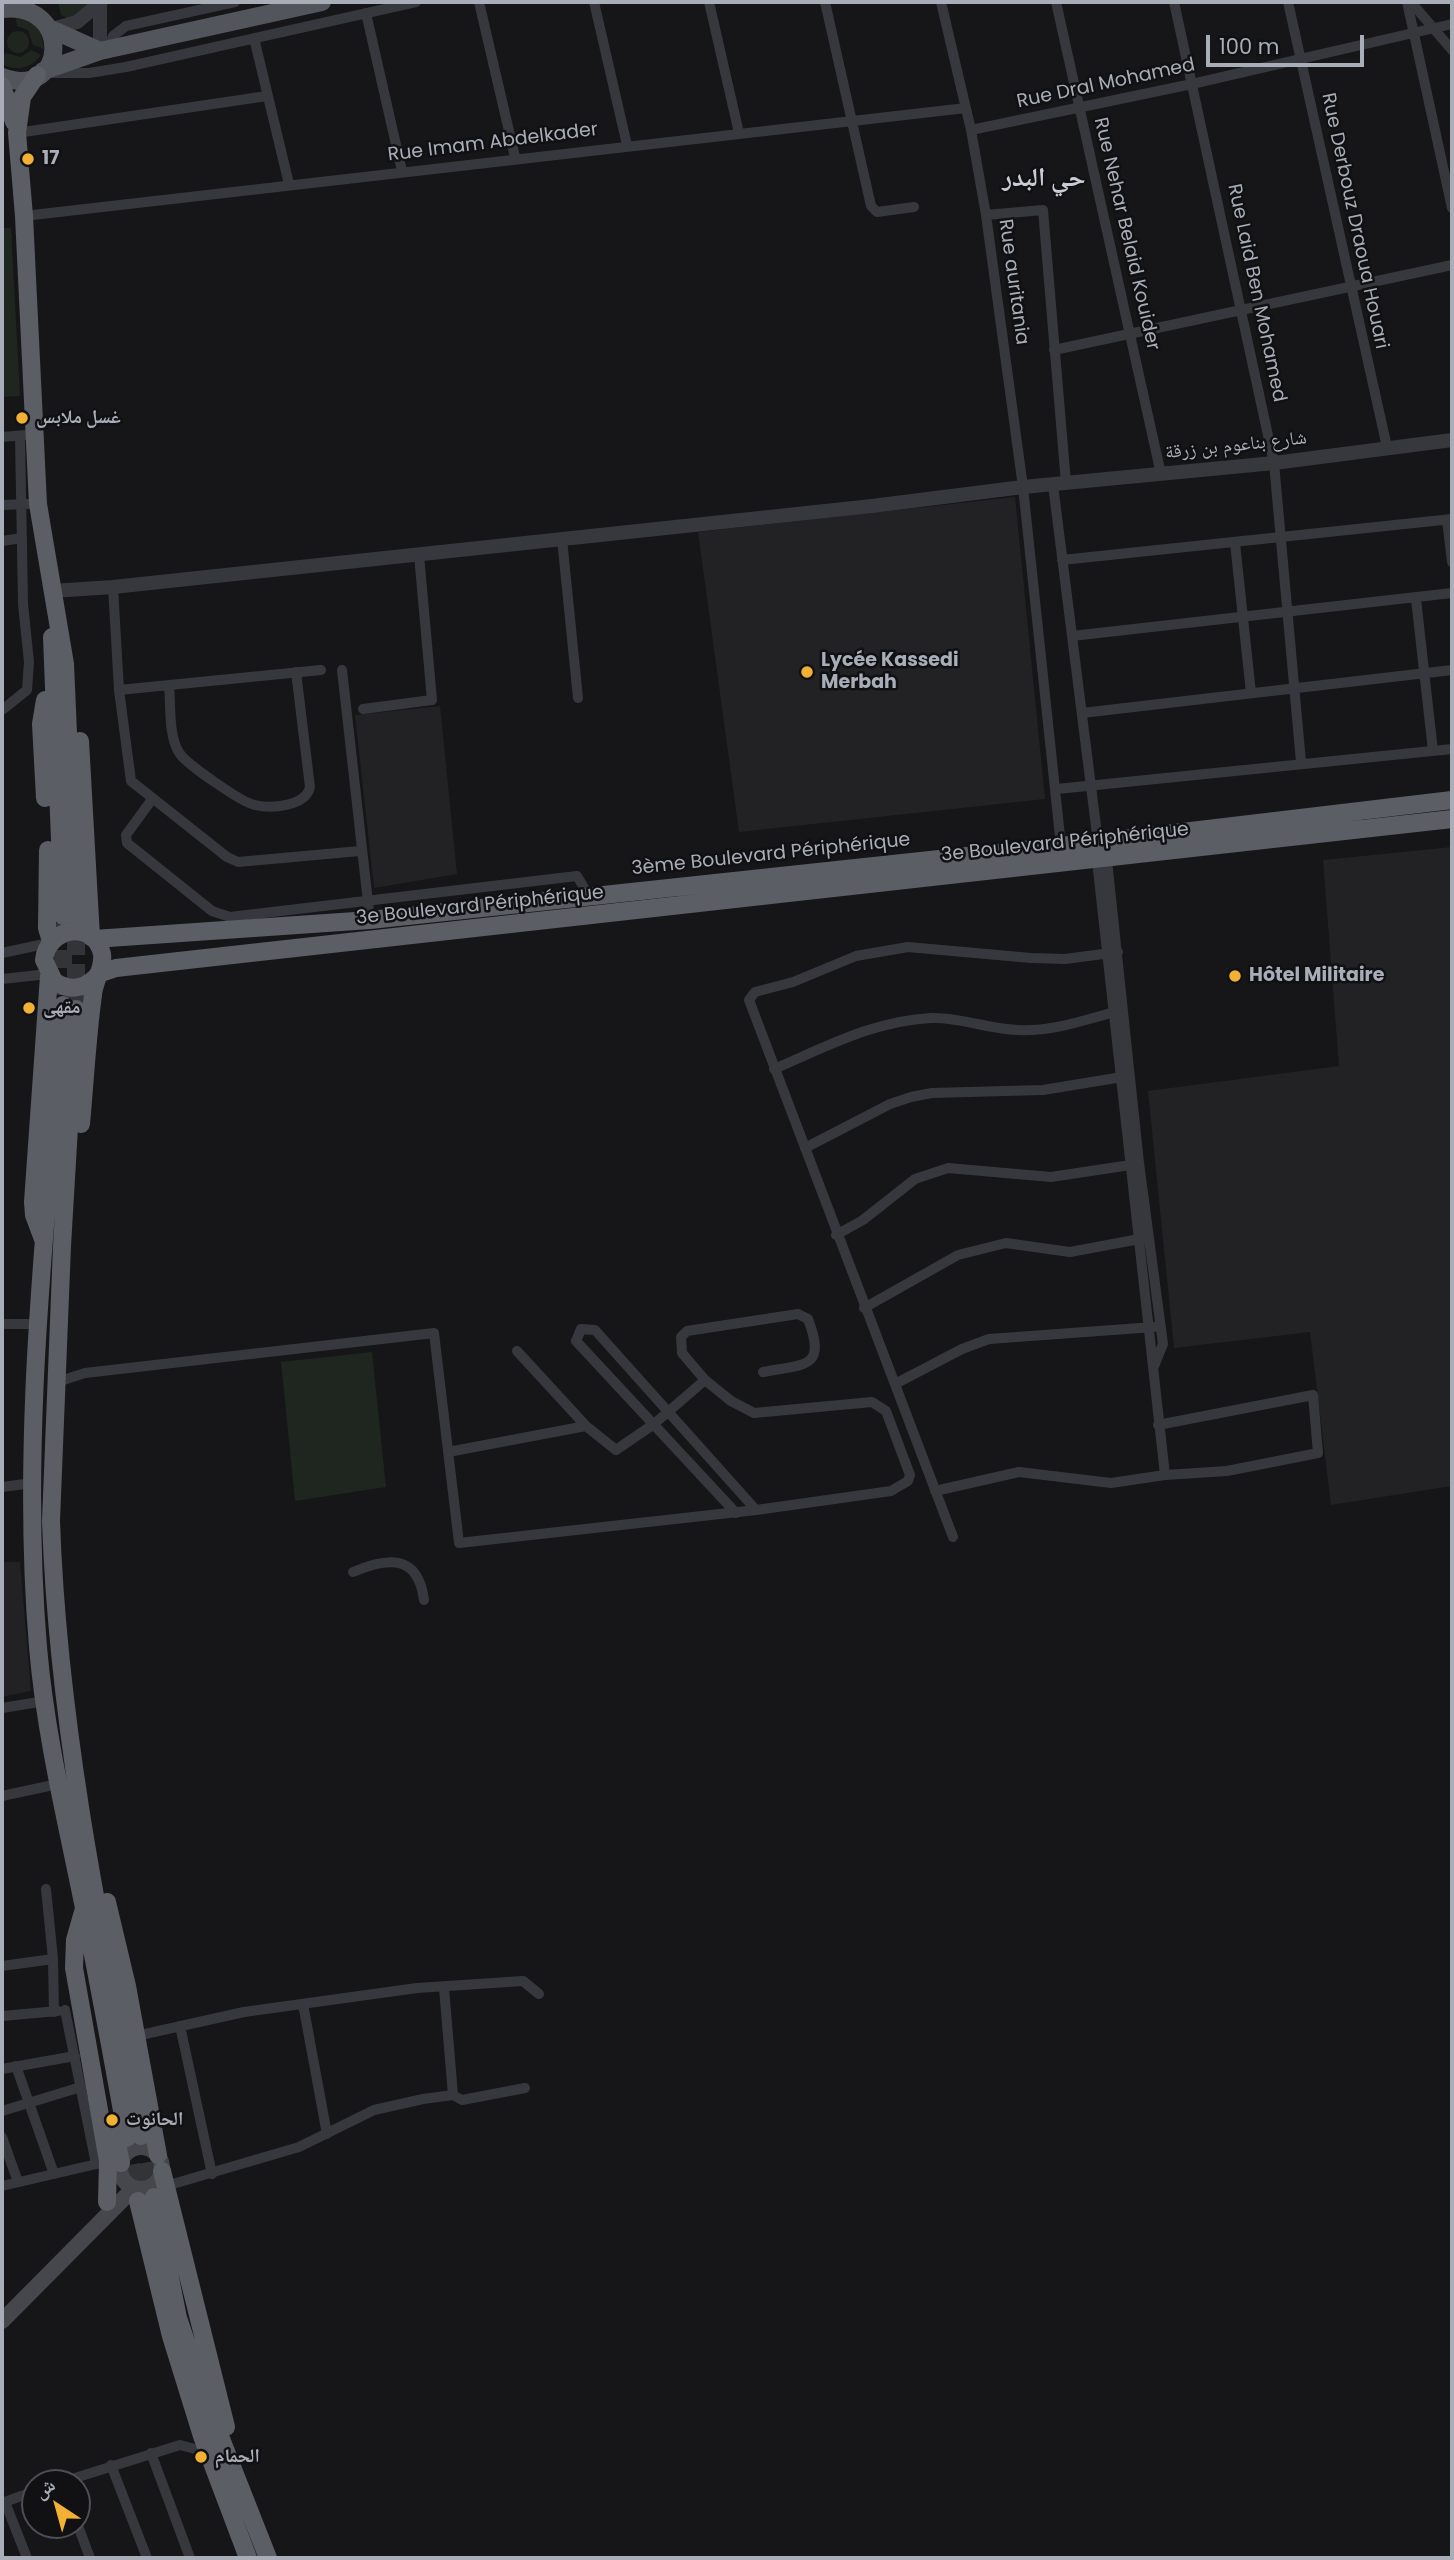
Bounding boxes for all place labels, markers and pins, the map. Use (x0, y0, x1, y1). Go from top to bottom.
place label: 17 (42, 148, 59, 170)
marker: 17 (20, 151, 36, 167)
place label: غسل ملابس (36, 407, 121, 429)
marker: غسل ملابس (14, 410, 30, 426)
place label: Lycée Kassedi Merbah (821, 650, 959, 694)
marker: Lycée Kassedi Merbah (799, 664, 815, 680)
place label: Hôtel Militaire (1249, 965, 1384, 987)
marker: Hôtel Militaire (1227, 968, 1243, 984)
place label: مقهى (43, 997, 80, 1019)
marker: مقهى (21, 1000, 37, 1016)
place label: الحانوت (126, 2109, 183, 2131)
marker: الحانوت (104, 2112, 120, 2128)
place label: الحمام (215, 2446, 260, 2468)
marker: الحمام (193, 2449, 209, 2465)

